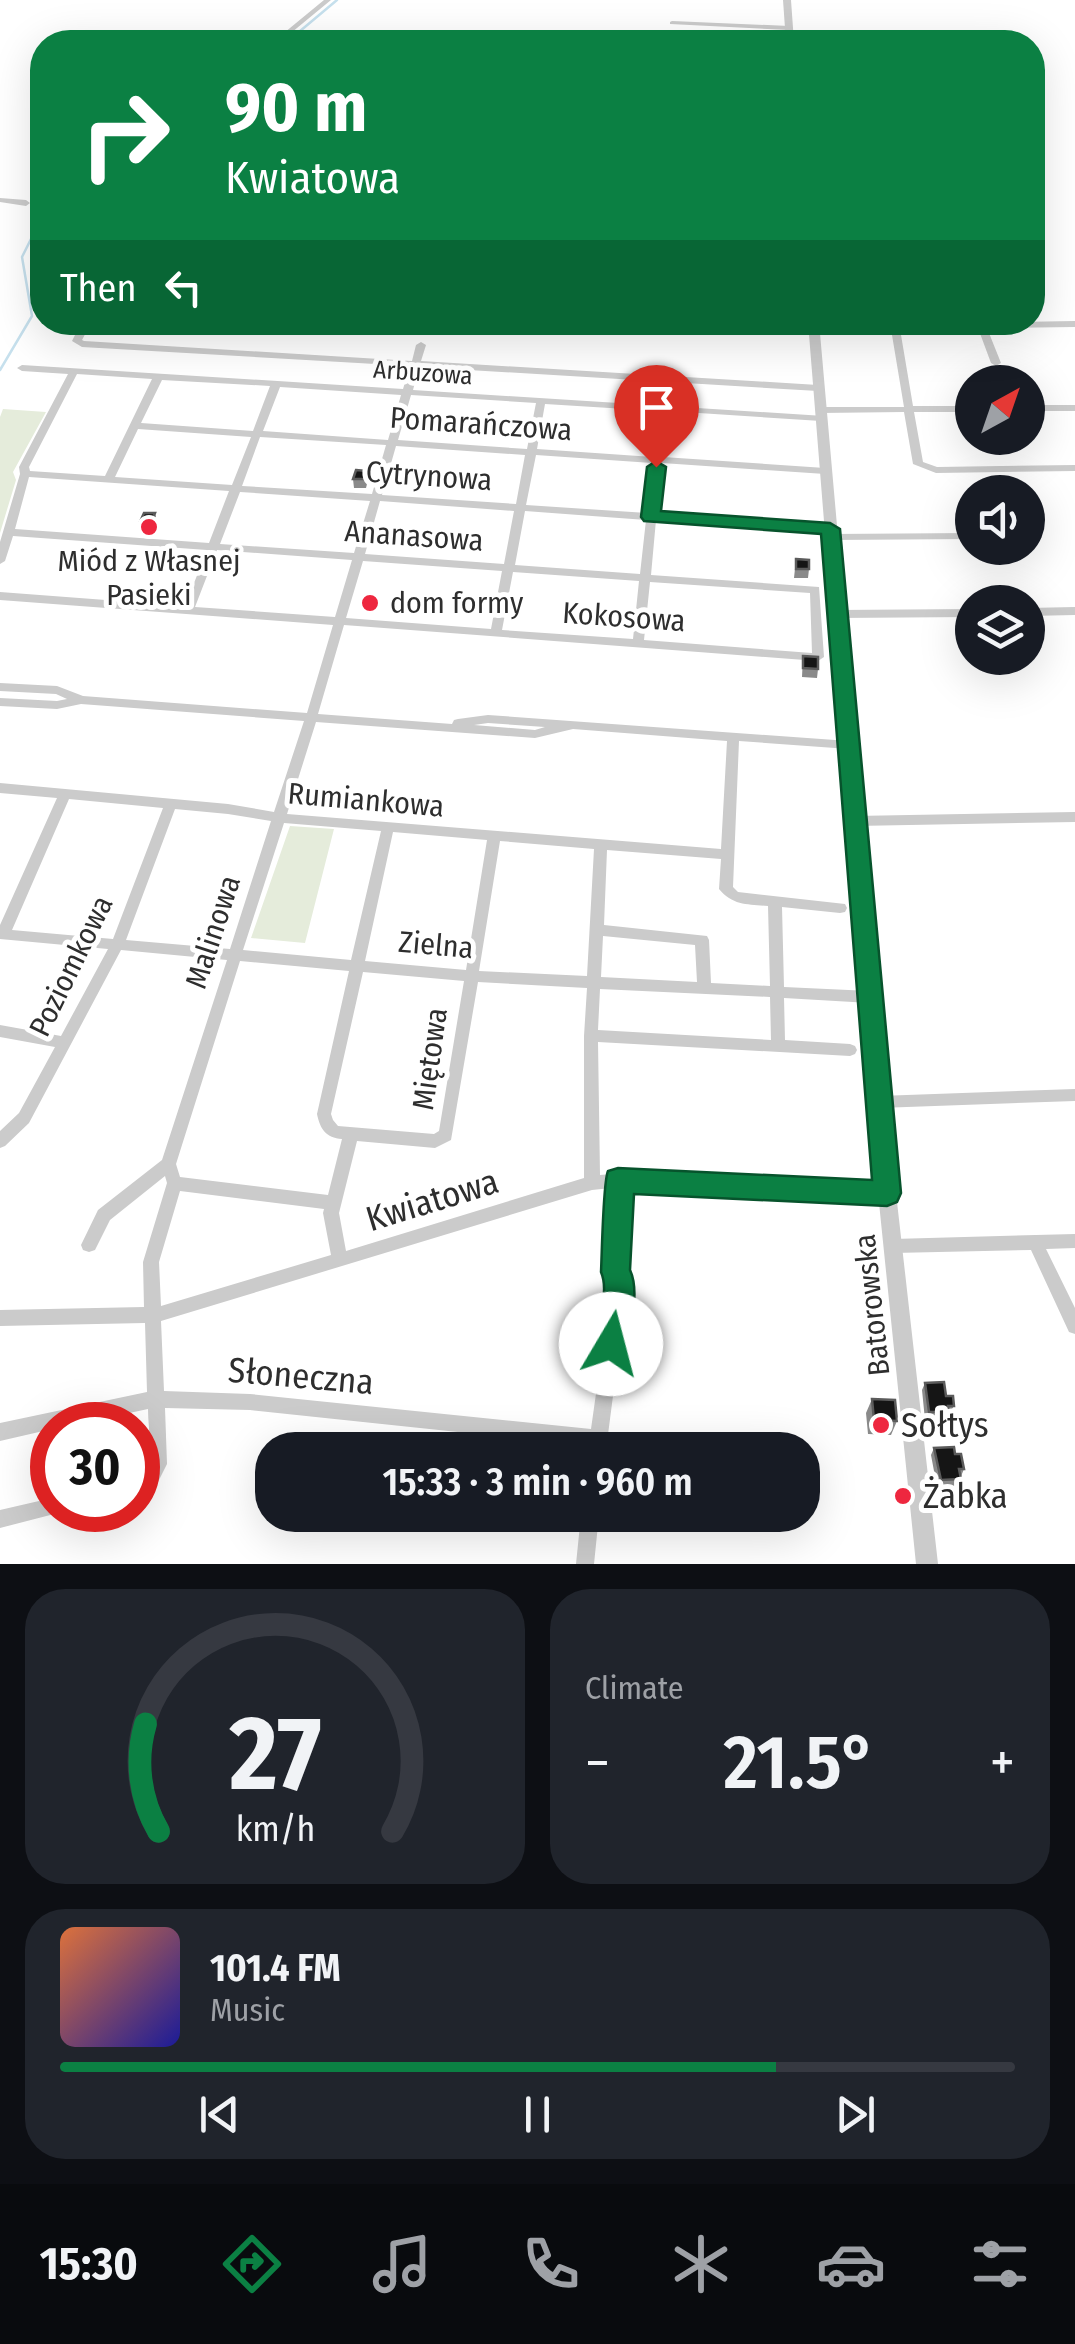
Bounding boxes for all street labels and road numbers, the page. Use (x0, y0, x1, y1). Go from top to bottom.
street label: Arbuzowa (372, 355, 474, 391)
street label: Pomarańczowa (389, 400, 573, 448)
street label: Cytrynowa (365, 454, 493, 498)
street label: Ananasowa (343, 513, 485, 559)
street label: Kokosowa (561, 595, 687, 639)
street label: Rumiankowa (286, 775, 446, 825)
street label: Malinowa (178, 871, 248, 993)
street label: Poziomkowa (21, 890, 121, 1042)
street label: Zielna (397, 924, 475, 966)
street label: Miętowa (405, 1006, 455, 1112)
street label: Kwiatowa (361, 1160, 503, 1240)
street label: Batorowska (847, 1232, 897, 1378)
street label: Słoneczna (227, 1349, 375, 1403)

